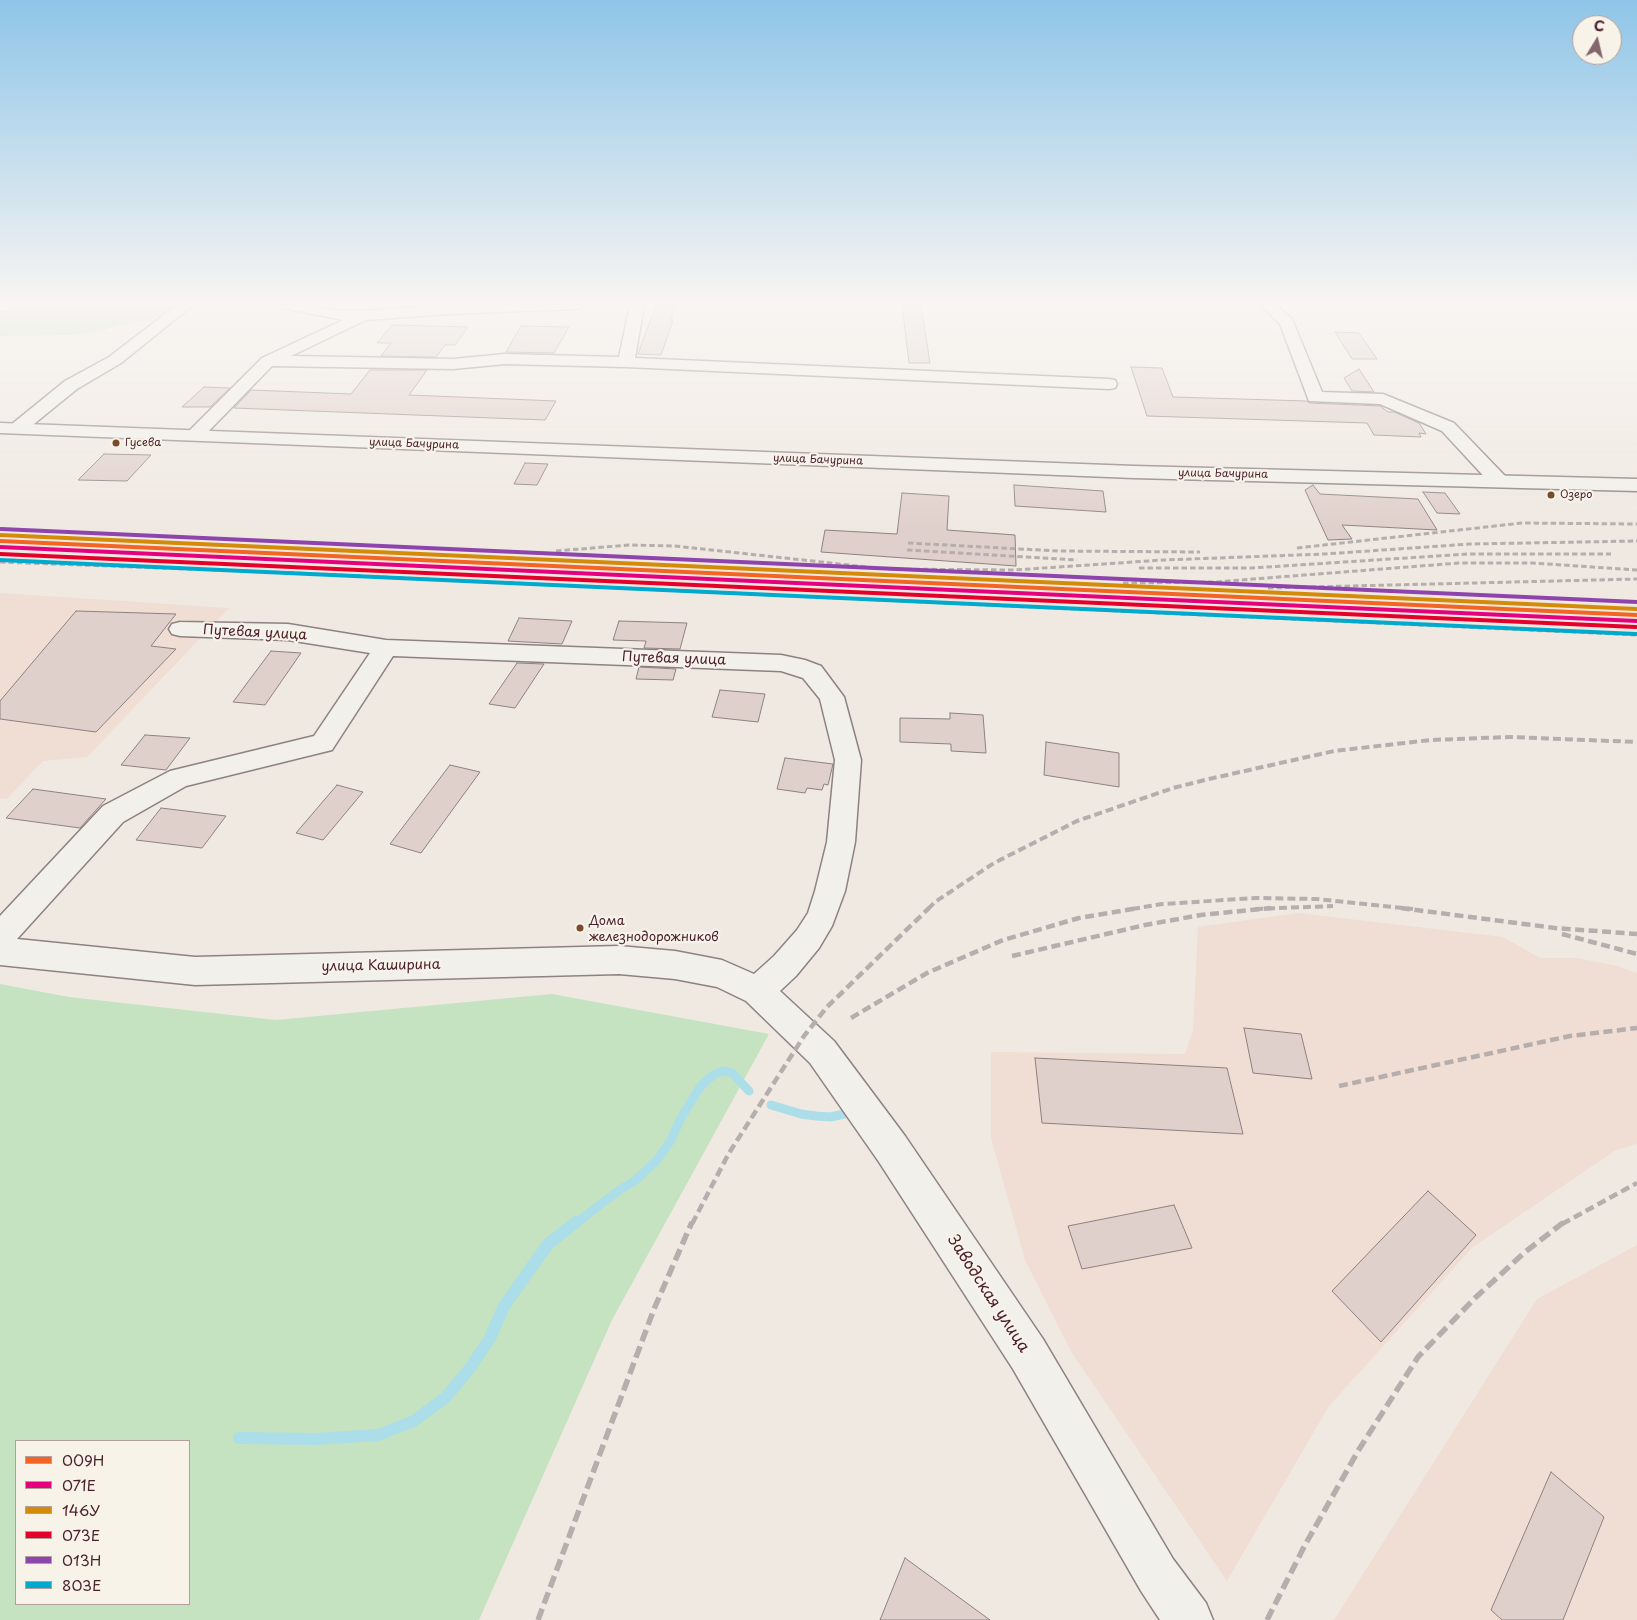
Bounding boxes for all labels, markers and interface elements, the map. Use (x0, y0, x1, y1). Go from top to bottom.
text: С (1592, 14, 1606, 37)
north arrow (1572, 15, 1622, 65)
place label: Гусева (125, 436, 161, 450)
street label: улица Бачурина (369, 436, 459, 452)
marker: Гусева (111, 438, 121, 448)
street label: улица Бачурина (773, 452, 863, 468)
street label: улица Бачурина (1178, 467, 1268, 481)
place label: Озеро (1560, 488, 1592, 502)
marker: Озеро (1546, 490, 1556, 500)
street label: Путевая улица (203, 622, 307, 644)
street label: Путевая улица (622, 649, 726, 669)
place label: Дома железнодорожников (589, 913, 719, 944)
marker: Дома железнодорожников (575, 923, 585, 933)
street label: улица Каширина (321, 957, 441, 975)
street label: Заводская улица (943, 1232, 1033, 1356)
legend (15, 1440, 190, 1605)
text: 009Н (62, 1448, 104, 1471)
text: 071Е (62, 1473, 96, 1496)
text: 146У (62, 1498, 100, 1521)
text: 073Е (62, 1523, 100, 1546)
text: 013Н (62, 1548, 101, 1571)
text: 803Е (62, 1573, 101, 1596)

